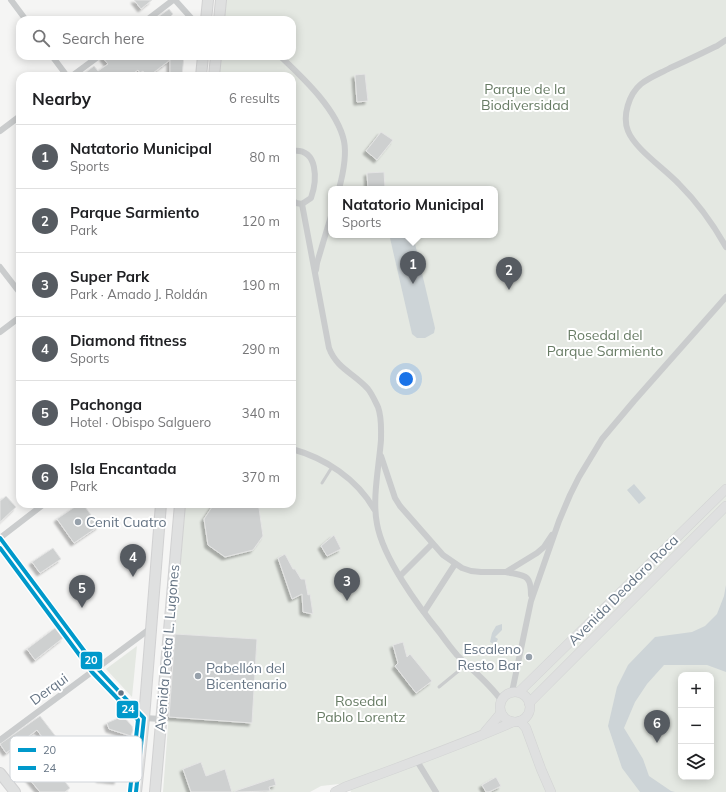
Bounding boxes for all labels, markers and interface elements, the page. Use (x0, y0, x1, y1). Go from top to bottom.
search box (16, 16, 296, 60)
icon: search (30, 27, 52, 49)
text: Search here (62, 29, 144, 48)
park label: Parque de la Biodiversidad (481, 80, 569, 114)
text: Nearby (32, 88, 91, 109)
text: 6 results (229, 90, 280, 106)
text: Natatorio Municipal (70, 139, 212, 158)
text: 1 (41, 149, 49, 165)
text: 80 m (250, 149, 280, 165)
text: Sports (70, 158, 109, 174)
popup (328, 186, 498, 238)
text: Natatorio Municipal (342, 195, 484, 214)
text: Parque Sarmiento (70, 203, 199, 222)
text: 2 (41, 213, 49, 229)
text: 120 m (242, 213, 280, 229)
text: Sports (342, 214, 381, 230)
text: Park (70, 222, 97, 238)
pin: 1 (400, 251, 426, 284)
pin: 2 (496, 257, 522, 290)
text: Super Park (70, 267, 149, 286)
text: 3 (41, 277, 49, 293)
text: 190 m (242, 277, 280, 293)
text: Park · Amado J. Roldán (70, 286, 208, 302)
park label: Rosedal del Parque Sarmiento (547, 326, 663, 360)
text: Diamond fitness (70, 331, 187, 350)
text: 4 (41, 341, 49, 357)
text: 290 m (242, 341, 280, 357)
text: Sports (70, 350, 109, 366)
your location (396, 369, 416, 389)
text: Pachonga (70, 395, 142, 414)
text: 5 (41, 405, 49, 421)
text: 340 m (242, 405, 280, 421)
text: Hotel · Obispo Salguero (70, 414, 211, 430)
text: Isla Encantada (70, 459, 177, 478)
text: 6 (41, 469, 49, 485)
text: 370 m (242, 469, 280, 485)
text: Park (70, 478, 97, 494)
place label: Cenit Cuatro (86, 513, 167, 531)
marker: Cenit Cuatro (73, 517, 83, 527)
street label: Avenida Deodoro Roca (564, 531, 682, 649)
pin: 4 (120, 544, 146, 577)
street label: Avenida Poeta L. Lugones (151, 564, 183, 732)
pin: 3 (334, 568, 360, 601)
pin: 5 (69, 575, 95, 608)
place label: Escaleno Resto Bar (458, 640, 522, 674)
line badge: 20 (80, 651, 103, 670)
marker: Escaleno Resto Bar (524, 652, 534, 662)
text: 20 (84, 653, 98, 667)
place label: Pabellón del Bicentenario (206, 659, 287, 693)
street label: Derqui (26, 669, 72, 709)
marker: Pabellón del Bicentenario (193, 671, 203, 681)
map controls (678, 672, 714, 780)
button: + (678, 672, 714, 708)
unlabelled marker (116, 688, 126, 698)
park label: Rosedal Pablo Lorentz (316, 692, 406, 726)
line badge: 24 (116, 700, 139, 719)
text: 24 (121, 702, 135, 716)
button: − (678, 708, 714, 744)
pin: 6 (644, 710, 670, 743)
legend (10, 736, 142, 782)
text: 20 (43, 743, 57, 757)
button: layers (678, 744, 714, 780)
text: 24 (43, 761, 57, 775)

